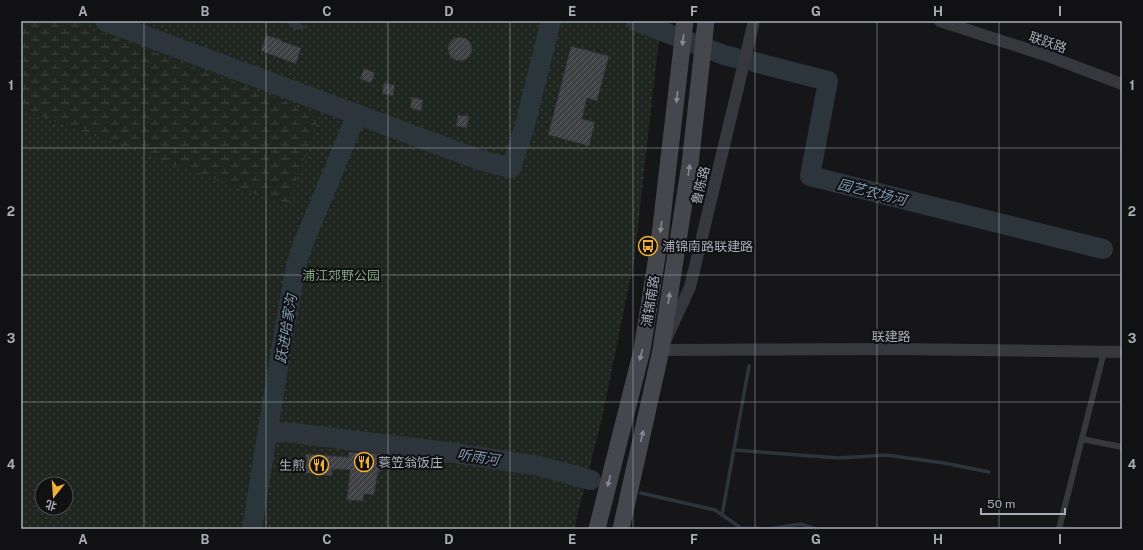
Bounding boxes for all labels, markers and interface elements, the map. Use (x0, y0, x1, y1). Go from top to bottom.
text: A (78, 4, 88, 19)
text: B (201, 4, 210, 19)
text: C (322, 4, 332, 19)
text: D (444, 4, 454, 19)
text: E (568, 4, 576, 19)
text: F (690, 4, 698, 19)
text: G (811, 4, 821, 19)
text: H (933, 4, 943, 19)
text: I (1058, 4, 1062, 19)
street label: 联跃路 (1027, 29, 1069, 56)
one-way arrow (680, 34, 686, 46)
text: 1 (8, 78, 14, 93)
text: 1 (1129, 78, 1135, 93)
one-way arrow (673, 91, 680, 104)
one-way arrow (686, 164, 692, 176)
street label: 鲁陈路 (688, 164, 712, 206)
water label: 园艺农场河 (836, 176, 911, 209)
text: 2 (7, 204, 15, 219)
text: 2 (1128, 204, 1136, 219)
one-way arrow (658, 221, 664, 233)
bus stop icon: 浦锦南路联建路 (637, 235, 659, 257)
place label: 浦锦南路联建路 (662, 239, 753, 254)
park label: 浦江郊野公园 (302, 268, 380, 283)
street label: 浦锦南路 (639, 274, 662, 328)
water label: 跃进哈家沟 (273, 291, 300, 365)
one-way arrow (666, 292, 672, 304)
street label: 联建路 (871, 329, 911, 344)
text: 3 (7, 331, 16, 346)
text: 3 (1128, 331, 1137, 346)
one-way arrow (638, 349, 644, 361)
one-way arrow (639, 430, 645, 442)
water label: 听雨河 (456, 446, 503, 469)
restaurant icon: 蓑笠翁饭庄 (353, 451, 375, 473)
restaurant icon: 生煎 (308, 454, 330, 476)
place label: 蓑笠翁饭庄 (378, 455, 443, 470)
text: 4 (7, 457, 16, 472)
text: 4 (1128, 457, 1137, 472)
place label: 生煎 (279, 458, 305, 473)
one-way arrow (606, 475, 612, 487)
north arrow (34, 476, 74, 516)
scale bar (981, 490, 1065, 516)
text: 50 m (987, 497, 1015, 511)
text: 北 (44, 498, 58, 513)
text: A (78, 532, 88, 547)
text: B (201, 532, 210, 547)
text: C (322, 532, 332, 547)
text: D (444, 532, 454, 547)
text: E (568, 532, 576, 547)
text: F (690, 532, 698, 547)
text: G (811, 532, 821, 547)
text: H (933, 532, 943, 547)
text: I (1058, 532, 1062, 547)

